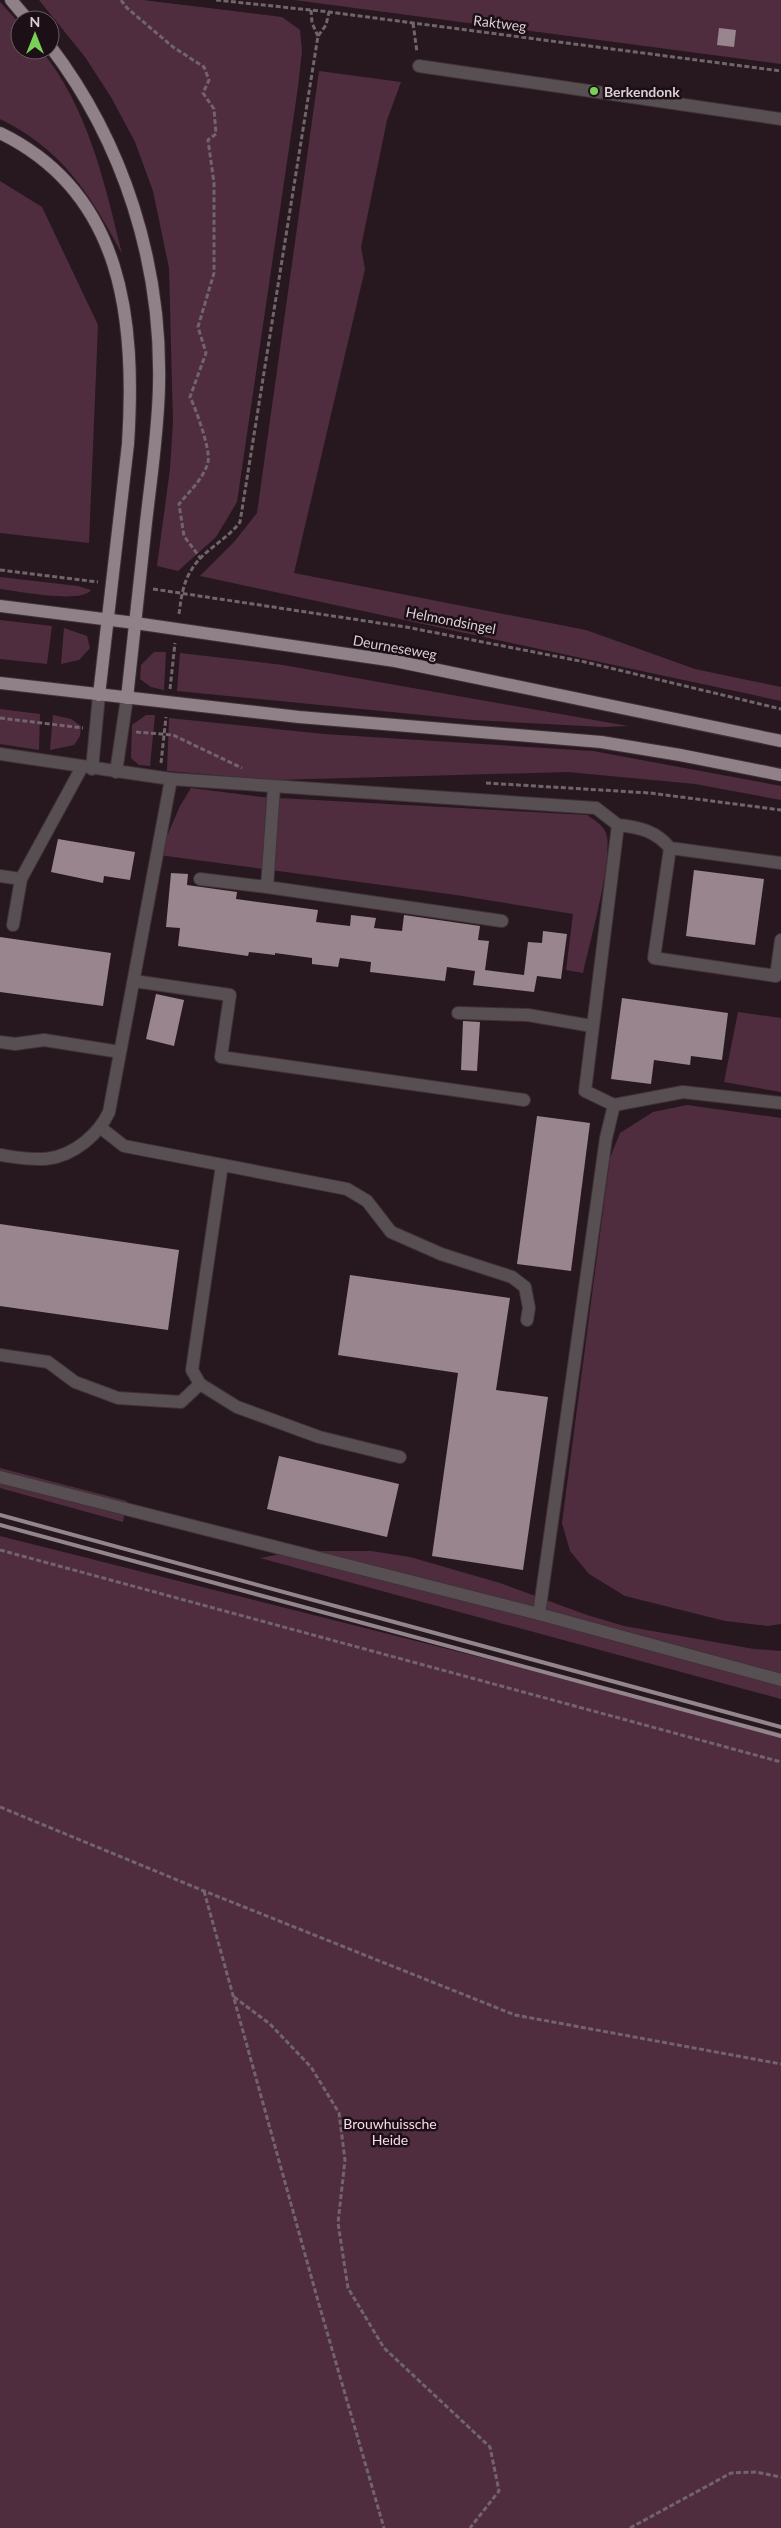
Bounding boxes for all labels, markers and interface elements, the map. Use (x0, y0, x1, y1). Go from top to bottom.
north arrow (10, 10, 60, 60)
street label: Raktweg (472, 11, 528, 35)
text: N (30, 13, 40, 30)
place label: Berkendonk (604, 83, 680, 100)
marker: Berkendonk (588, 85, 600, 97)
street label: Helmondsingel (405, 603, 497, 637)
street label: Deurneseweg (352, 631, 438, 663)
park label: Brouwhuissche Heide (343, 2115, 437, 2148)

